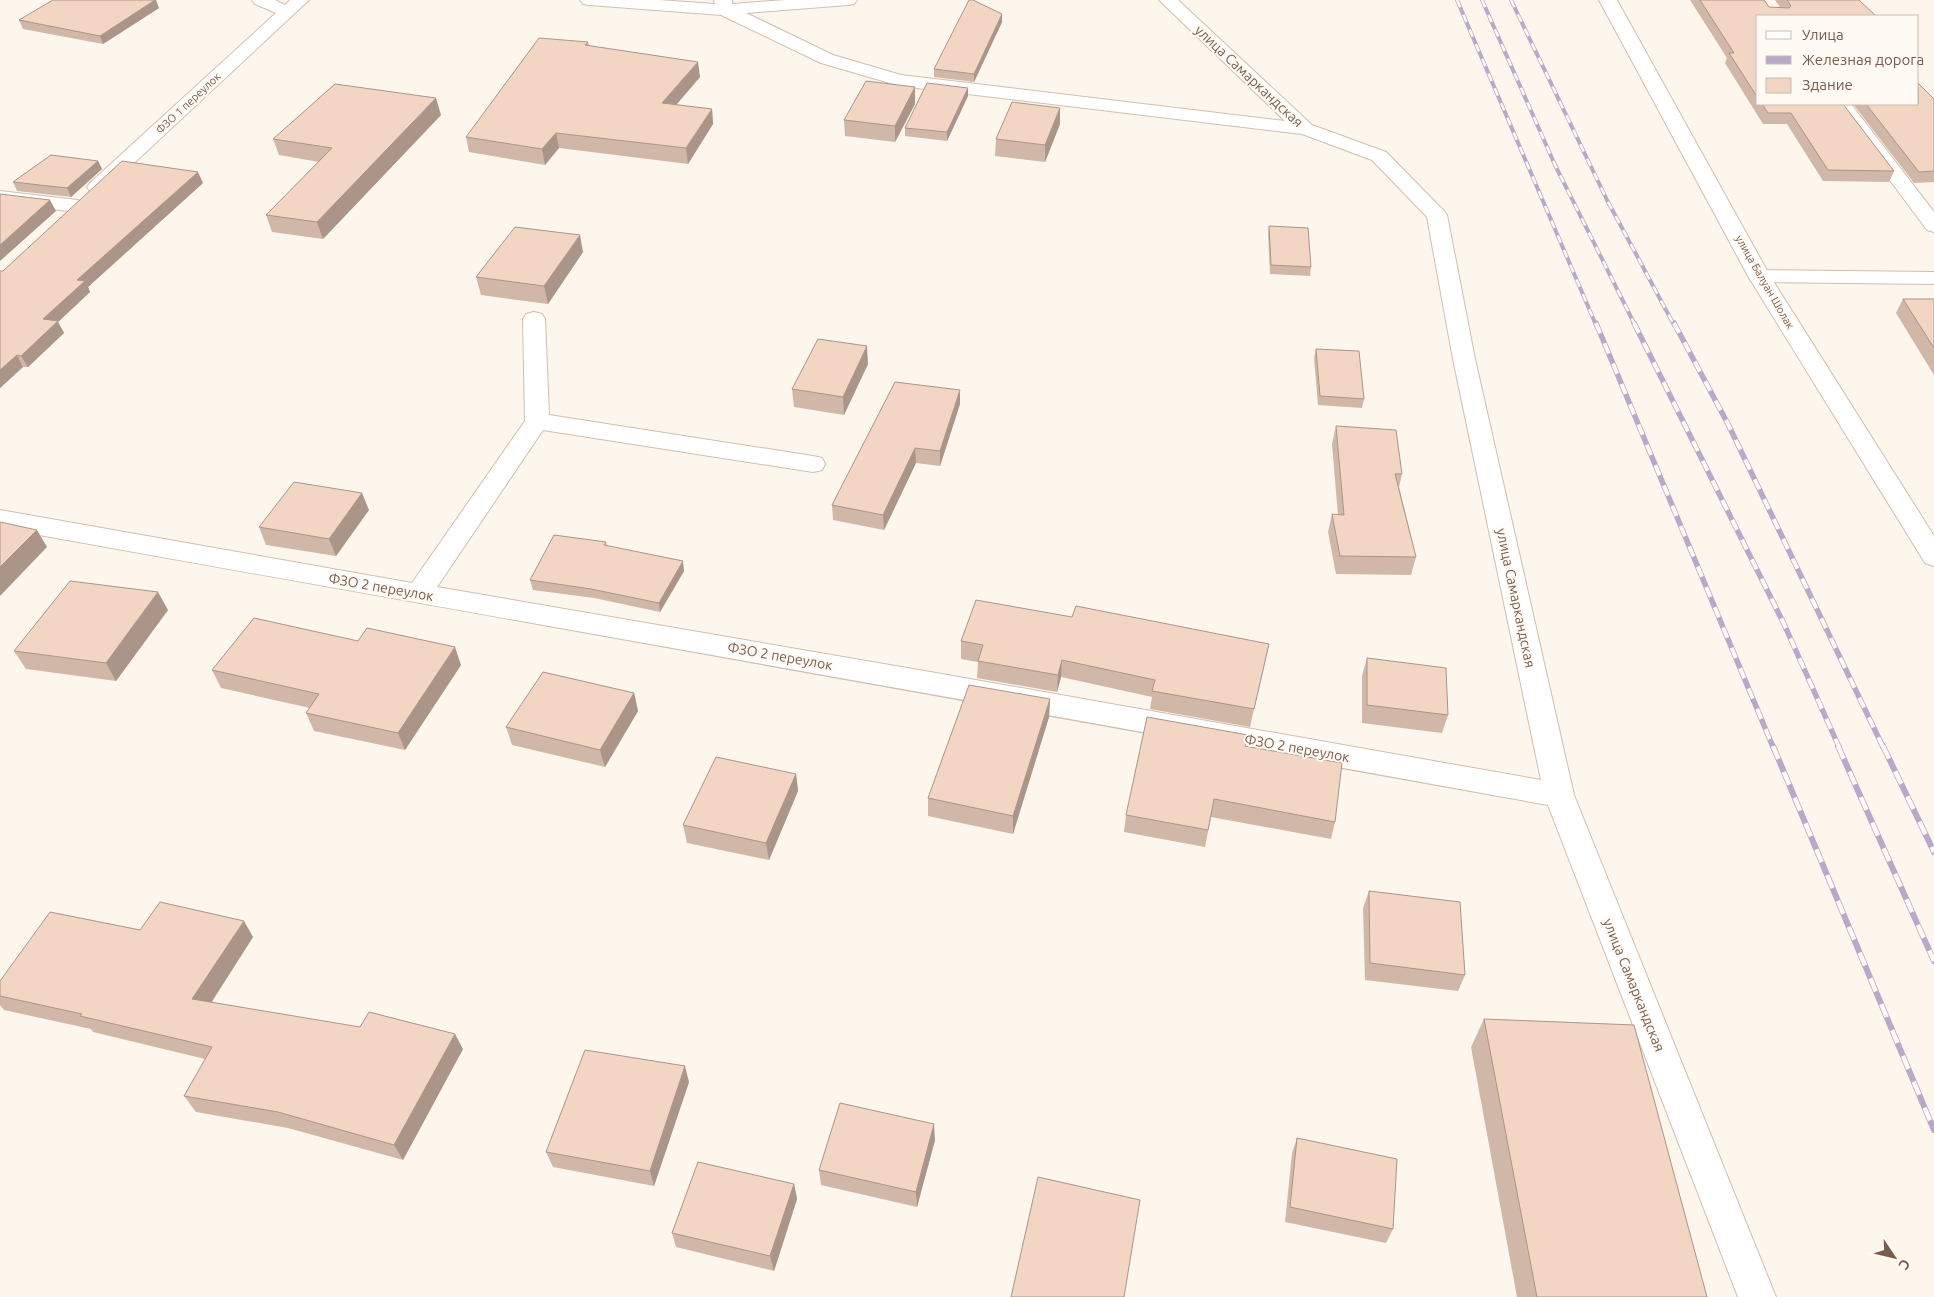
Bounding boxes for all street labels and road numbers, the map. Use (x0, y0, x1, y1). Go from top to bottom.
street label: улица Самаркандская (1192, 22, 1306, 130)
street label: ФЗО 1 переулок (153, 70, 223, 136)
street label: улица Балуан Шолак (1733, 233, 1797, 331)
street label: улица Самаркандская (1493, 527, 1539, 669)
street label: ФЗО 2 переулок (327, 570, 435, 604)
street label: ФЗО 2 переулок (726, 639, 834, 673)
street label: ФЗО 2 переулок (1243, 731, 1351, 765)
street label: улица Самаркандская (1600, 916, 1668, 1054)

